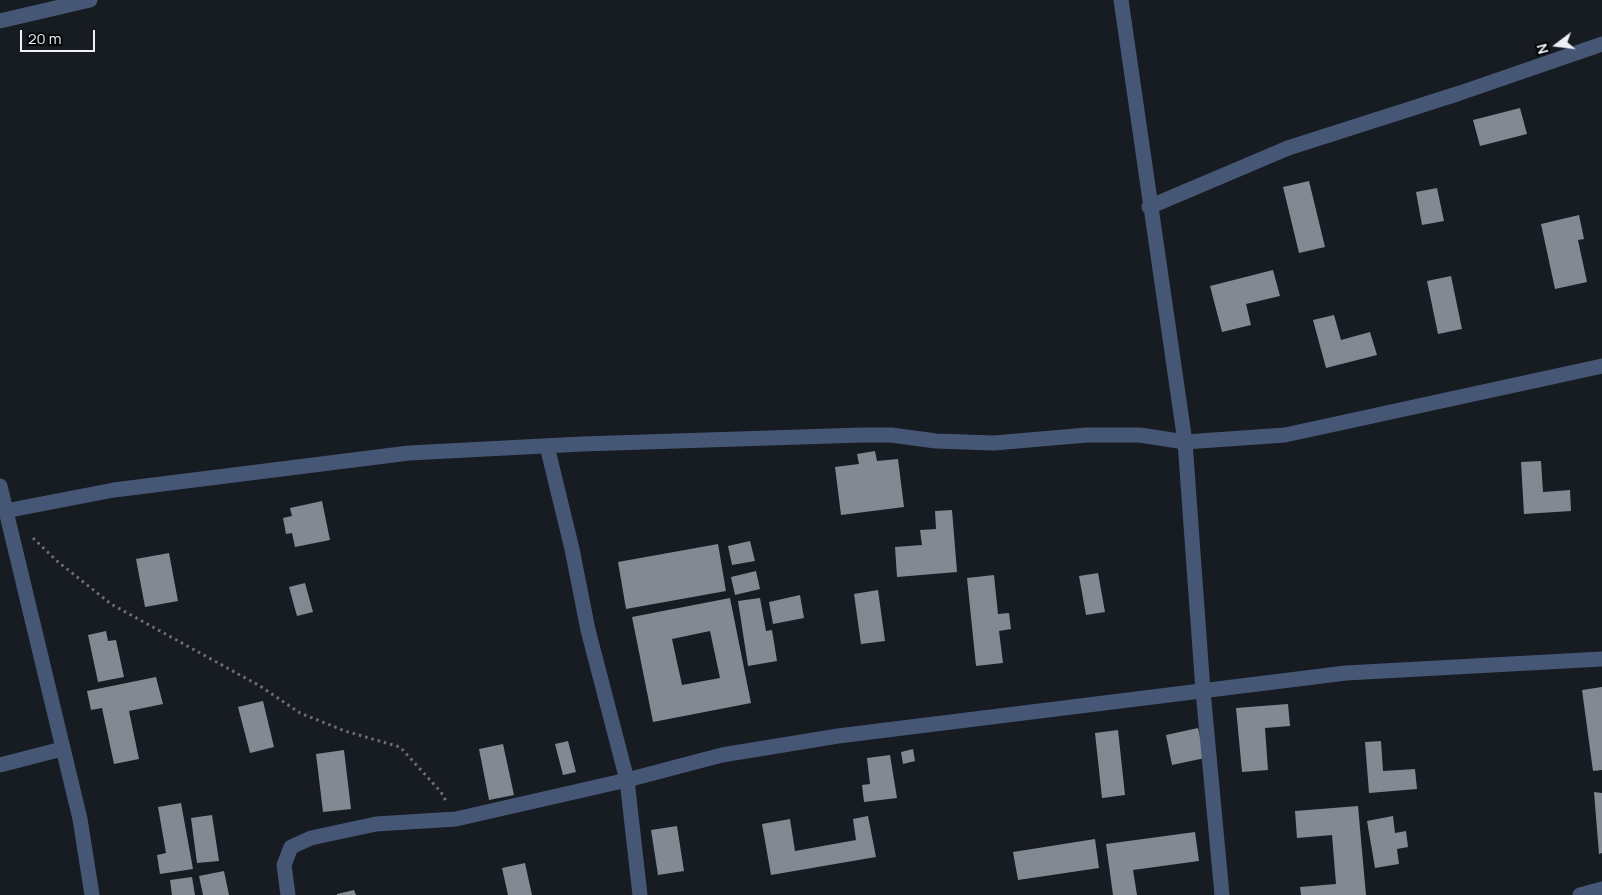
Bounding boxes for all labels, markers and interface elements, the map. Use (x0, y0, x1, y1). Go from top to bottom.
scale bar (22, 20, 98, 52)
north arrow (1532, 20, 1582, 70)
text: 20 m (28, 28, 61, 49)
text: N (1532, 42, 1553, 56)

